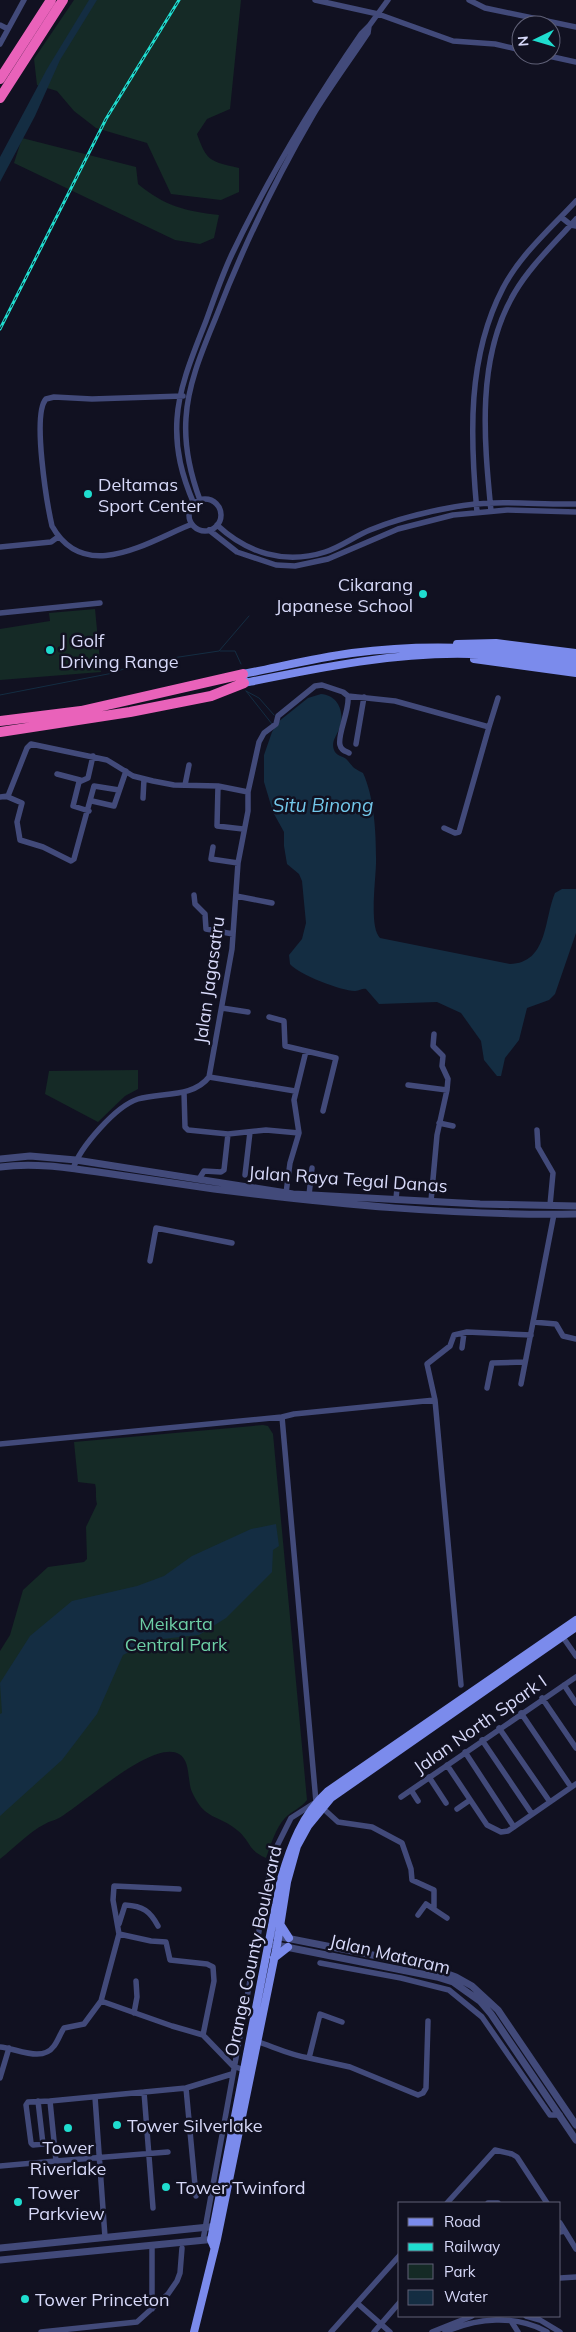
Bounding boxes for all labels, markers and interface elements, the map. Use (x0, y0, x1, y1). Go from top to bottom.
north arrow (511, 15, 561, 65)
text: N (514, 35, 532, 47)
place label: Deltamas Sport Center (98, 473, 203, 517)
marker: Deltamas Sport Center (82, 488, 94, 500)
place label: Cikarang Japanese School (275, 573, 413, 617)
marker: Cikarang Japanese School (417, 588, 429, 600)
place label: J Golf Driving Range (60, 629, 179, 673)
marker: J Golf Driving Range (44, 644, 56, 656)
water label: Situ Binong (273, 793, 373, 817)
street label: Jalan Jagasatru (189, 915, 229, 1045)
street label: Jalan Raya Tegal Danas (248, 1161, 448, 1197)
park label: Meikarta Central Park (125, 1612, 228, 1656)
street label: Jalan North Spark I (409, 1669, 551, 1779)
street label: Orange County Boulevard (219, 1844, 287, 2058)
street label: Jalan Mataram (327, 1929, 453, 1979)
place label: Tower Silverlake (127, 2114, 263, 2137)
marker: Tower Silverlake (111, 2119, 123, 2131)
marker: Tower Riverlake (62, 2122, 74, 2134)
place label: Tower Riverlake (30, 2136, 106, 2180)
place label: Tower Twinford (176, 2176, 306, 2199)
place label: Tower Parkview (28, 2181, 105, 2225)
marker: Tower Twinford (160, 2181, 172, 2193)
marker: Tower Parkview (12, 2196, 24, 2208)
legend (398, 2202, 561, 2317)
text: Road (444, 2212, 481, 2231)
text: Railway (444, 2237, 500, 2256)
text: Park (444, 2262, 476, 2281)
text: Water (444, 2287, 488, 2306)
place label: Tower Princeton (35, 2288, 170, 2311)
marker: Tower Princeton (19, 2293, 31, 2305)

